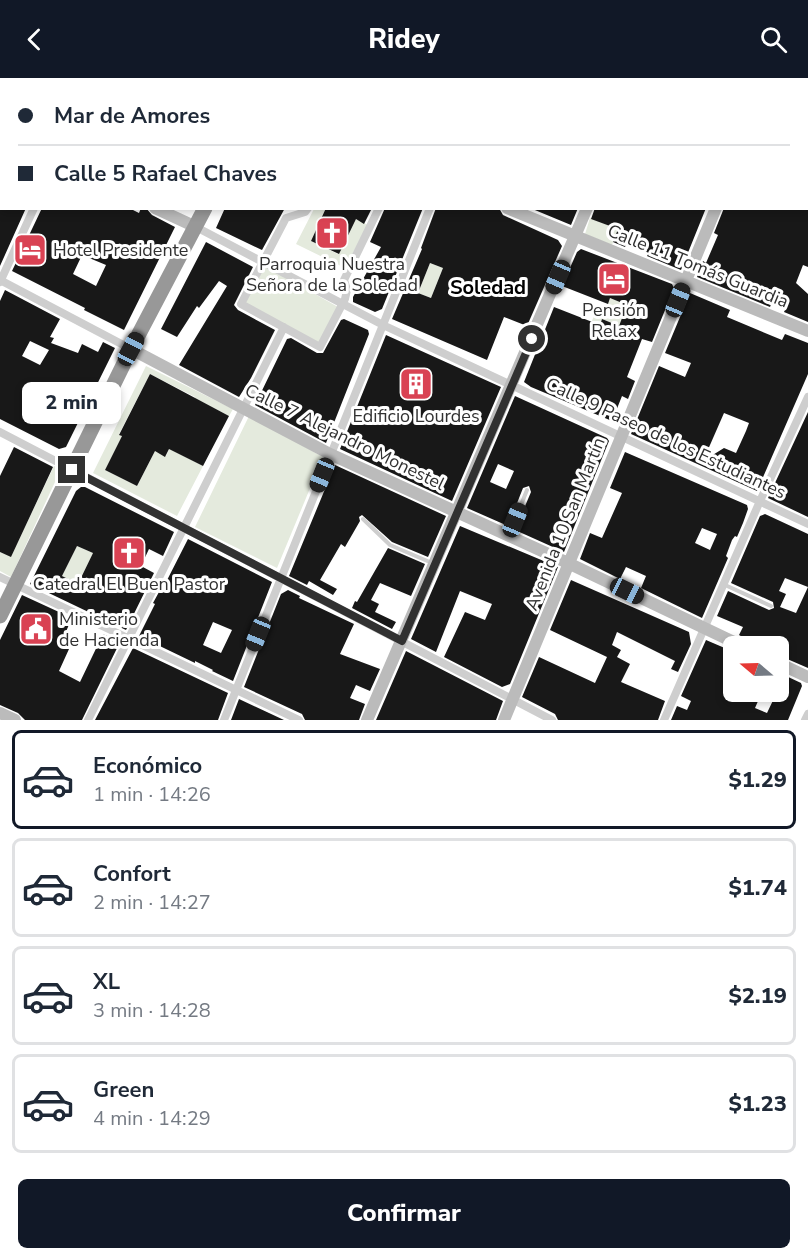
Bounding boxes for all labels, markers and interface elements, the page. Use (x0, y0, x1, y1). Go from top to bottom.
text: Ridey (368, 21, 440, 58)
icon: back (18, 23, 51, 56)
icon: search (757, 23, 790, 56)
text: Mar de Amores (54, 101, 210, 131)
text: Calle 5 Rafael Chaves (54, 159, 277, 189)
church icon: Parroquia Nuestra Señora de la Soledad (314, 215, 350, 251)
street label: Calle 11 Tomás Guardia (604, 219, 792, 313)
hotel icon: Hotel Presidente (12, 232, 48, 268)
place label: Hotel Presidente (53, 238, 188, 262)
place label: Parroquia Nuestra Señora de la Soledad (246, 252, 418, 297)
car (543, 257, 573, 297)
hotel icon: Pensión Relax (596, 261, 632, 297)
district label: Soledad (450, 274, 526, 301)
car (663, 280, 693, 320)
place label: Pensión Relax (582, 298, 646, 343)
route start (518, 325, 545, 352)
car (115, 329, 147, 369)
building icon: Edificio Lourdes (398, 366, 434, 402)
street label: Calle 9 Paseo de los Estudiantes (542, 372, 790, 504)
street label: Calle 7 Alejandro Monestel (241, 378, 450, 496)
callout: 2 min (22, 383, 122, 425)
text: 2 min (45, 389, 98, 416)
place label: Edificio Lourdes (352, 404, 480, 428)
street label: Avenida 10 San Martín (519, 434, 611, 614)
car (307, 455, 337, 495)
route end (58, 456, 85, 483)
car (500, 500, 530, 540)
church icon: Catedral El Buen Pastor (111, 535, 147, 571)
place label: Catedral El Buen Pastor (33, 572, 226, 596)
car (607, 575, 647, 607)
place label: Ministerio de Hacienda (59, 607, 159, 652)
public building icon: Ministerio de Hacienda (18, 611, 54, 647)
car (243, 614, 273, 654)
north arrow (723, 636, 789, 702)
map controls (723, 636, 789, 702)
text: Económico (93, 751, 202, 781)
icon: car (21, 753, 75, 807)
text: $1.29 (728, 765, 787, 795)
text: 1 min · 14:26 (93, 781, 211, 808)
text: Confort (93, 859, 171, 889)
icon: car (21, 861, 75, 915)
text: $1.74 (728, 873, 787, 903)
text: 2 min · 14:27 (93, 889, 211, 916)
text: XL (93, 967, 120, 997)
icon: car (21, 969, 75, 1023)
text: $2.19 (728, 981, 787, 1011)
text: 3 min · 14:28 (93, 997, 211, 1024)
text: Green (93, 1075, 154, 1105)
icon: car (21, 1077, 75, 1131)
text: $1.23 (728, 1089, 787, 1119)
text: 4 min · 14:29 (93, 1105, 211, 1132)
button: Confirmar (18, 1179, 790, 1248)

